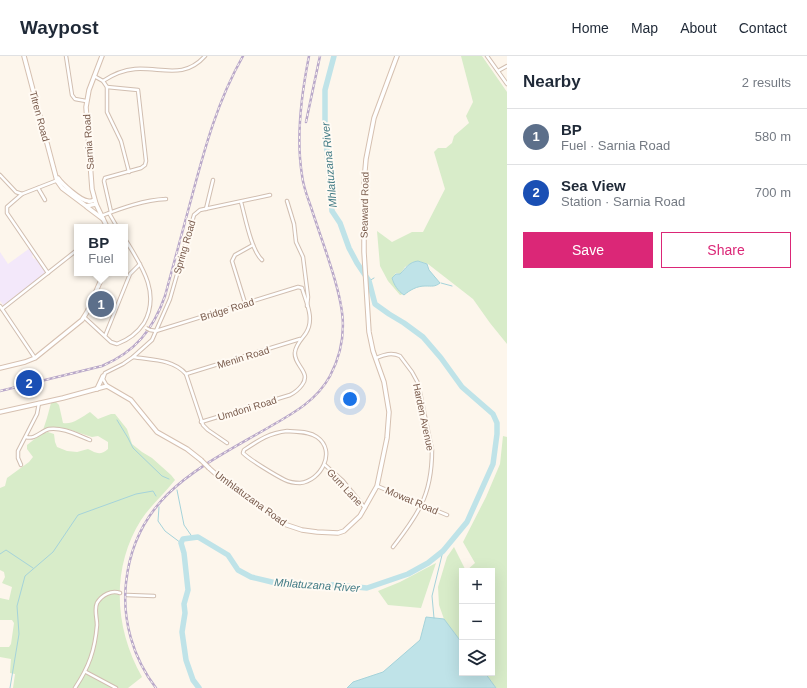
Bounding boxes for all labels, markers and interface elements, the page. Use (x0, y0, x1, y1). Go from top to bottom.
text: Waypost (20, 17, 98, 38)
text: Home (572, 20, 609, 36)
text: Map (631, 20, 658, 36)
text: About (680, 20, 717, 36)
text: Contact (739, 20, 787, 36)
text: Nearby (523, 72, 581, 91)
text: 2 results (742, 75, 791, 90)
street label: Titren Road (27, 90, 52, 143)
street label: Sarnia Road (81, 114, 96, 170)
water label: Mhlatuzana River (319, 121, 339, 208)
text: BP (561, 121, 582, 138)
text: 1 (532, 129, 540, 144)
text: 580 m (755, 129, 791, 144)
text: Fuel · Sarnia Road (561, 138, 670, 153)
street label: Seaward Road (358, 172, 371, 238)
text: Sea View (561, 177, 626, 194)
text: 2 (532, 185, 540, 200)
text: 700 m (755, 185, 791, 200)
text: Station · Sarnia Road (561, 194, 685, 209)
street label: Spring Road (172, 219, 197, 275)
popup (74, 224, 128, 276)
button: Save (523, 232, 653, 268)
button: Share (661, 232, 791, 268)
text: BP (88, 234, 109, 251)
text: Fuel (88, 251, 114, 266)
pin: 1 (88, 289, 114, 319)
street label: Bridge Road (199, 296, 255, 323)
street label: Menin Road (216, 344, 271, 371)
pin: 2 (16, 368, 42, 398)
street label: Harden Avenue (411, 382, 436, 452)
your location (340, 389, 360, 409)
street label: Umdoni Road (216, 394, 278, 423)
street label: Gum Lane (325, 467, 365, 508)
street label: Umhlatuzana Road (213, 469, 289, 528)
street label: Mowat Road (384, 484, 440, 516)
map controls (459, 568, 495, 676)
button: + (459, 568, 495, 604)
water label: Mhlatuzana River (274, 576, 361, 594)
button: − (459, 604, 495, 640)
button: layers (459, 640, 495, 676)

